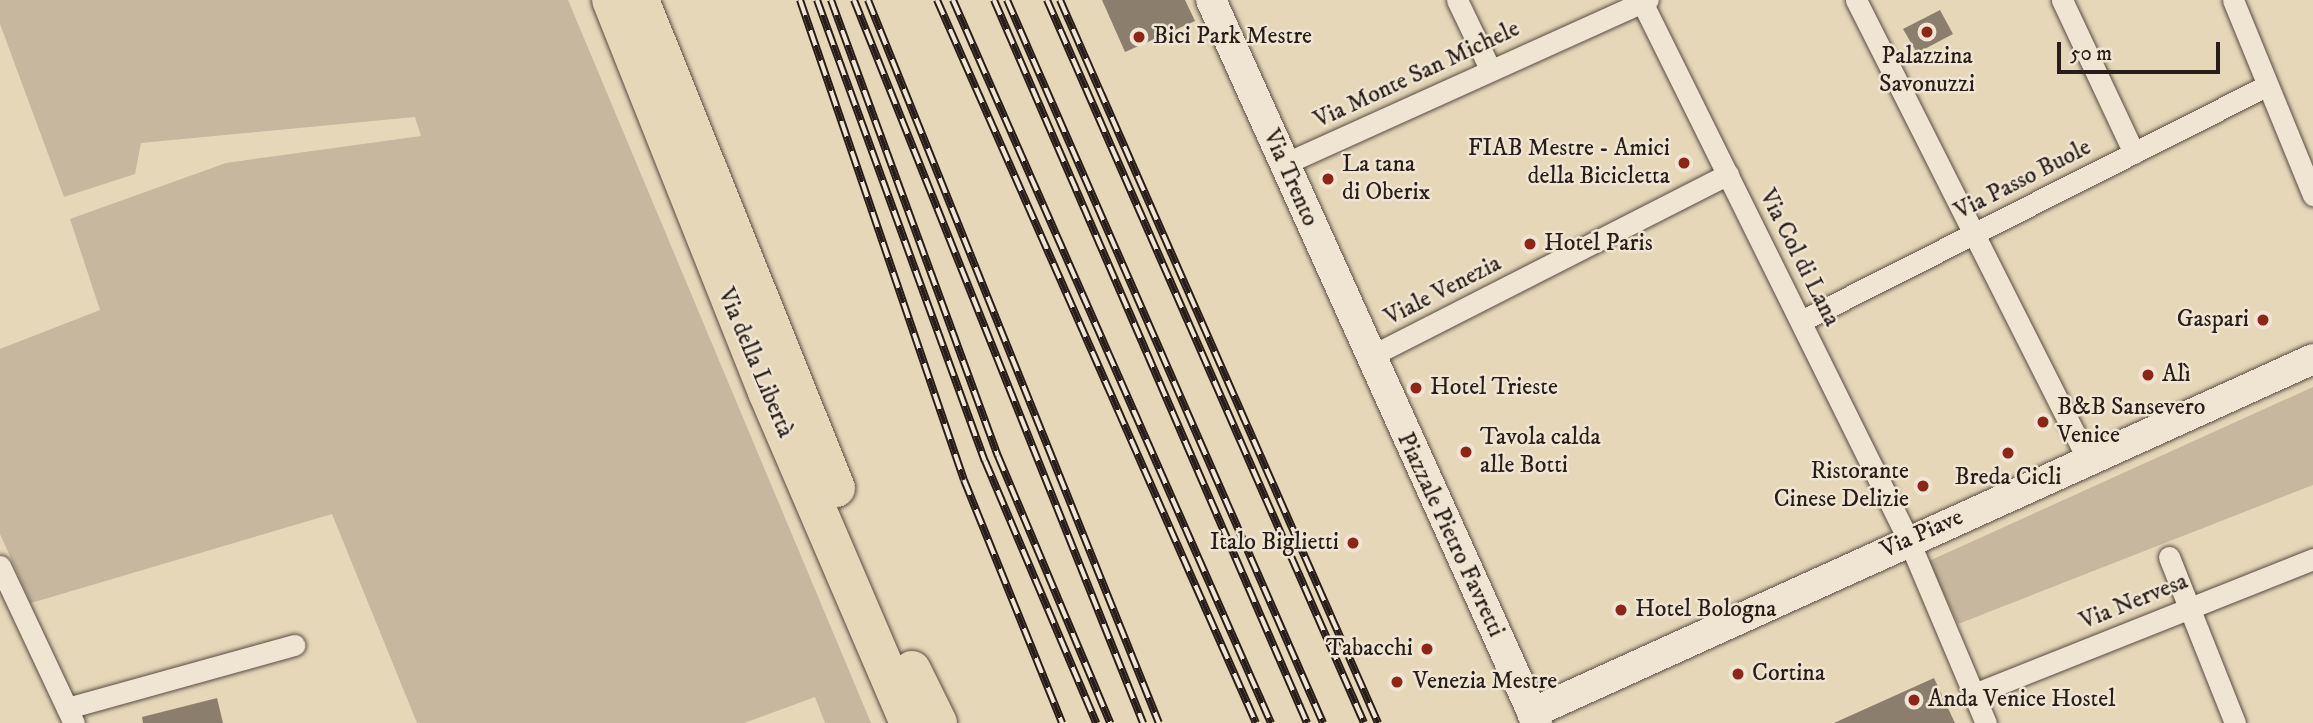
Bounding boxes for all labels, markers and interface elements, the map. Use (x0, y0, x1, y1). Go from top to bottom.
street label: Via Monte San Michele (1310, 15, 1524, 135)
place label: Bici Park Mestre (1153, 23, 1312, 51)
marker: Palazzina Savonuzzi (1919, 24, 1935, 40)
scale bar (2061, 28, 2224, 72)
marker: Bici Park Mestre (1131, 29, 1147, 45)
text: 50 m (2070, 41, 2112, 67)
place label: Palazzina Savonuzzi (1879, 43, 1975, 99)
street label: Via Trento (1256, 125, 1324, 231)
street label: Via Passo Buole (1950, 133, 2096, 227)
place label: FIAB Mestre - Amici della Bicicletta (1468, 135, 1670, 191)
place label: La tana di Oberix (1342, 151, 1430, 207)
marker: FIAB Mestre - Amici della Bicicletta (1676, 155, 1692, 171)
marker: La tana di Oberix (1320, 171, 1336, 187)
street label: Via Col di Lana (1752, 185, 1846, 331)
place label: Hotel Paris (1544, 230, 1653, 258)
marker: Hotel Paris (1522, 236, 1538, 252)
street label: Viale Venezia (1380, 249, 1506, 333)
street label: Via della Libertà (711, 284, 799, 442)
place label: Gaspari (2177, 306, 2249, 334)
marker: Gaspari (2255, 312, 2271, 328)
place label: Alì (2162, 361, 2191, 389)
marker: Alì (2140, 367, 2156, 383)
place label: Hotel Trieste (1430, 374, 1558, 402)
marker: Hotel Trieste (1408, 380, 1424, 396)
place label: B&B Sansevero Venice (2057, 394, 2205, 450)
marker: B&B Sansevero Venice (2035, 414, 2051, 430)
place label: Tavola calda alle Botti (1480, 424, 1601, 480)
street label: Piazzale Pietro Favretti (1390, 428, 1510, 642)
marker: Tavola calda alle Botti (1458, 444, 1474, 460)
marker: Breda Cicli (2000, 445, 2016, 461)
place label: Ristorante Cinese Delizie (1774, 458, 1909, 514)
place label: Breda Cicli (1954, 464, 2062, 492)
marker: Ristorante Cinese Delizie (1915, 478, 1931, 494)
street label: Via Piave (1876, 503, 1968, 565)
place label: Italo Biglietti (1210, 529, 1339, 557)
marker: Italo Biglietti (1345, 535, 1361, 551)
street label: Via Nervesa (2076, 567, 2192, 637)
place label: Hotel Bologna (1635, 596, 1776, 624)
marker: Hotel Bologna (1613, 602, 1629, 618)
place label: Tabacchi (1326, 635, 1413, 663)
marker: Tabacchi (1419, 641, 1435, 657)
place label: Cortina (1752, 660, 1825, 688)
marker: Cortina (1730, 666, 1746, 682)
place label: Venezia Mestre (1413, 668, 1557, 696)
marker: Venezia Mestre (1387, 672, 1407, 692)
place label: Anda Venice Hostel (1928, 686, 2115, 714)
marker: Anda Venice Hostel (1906, 692, 1922, 708)

